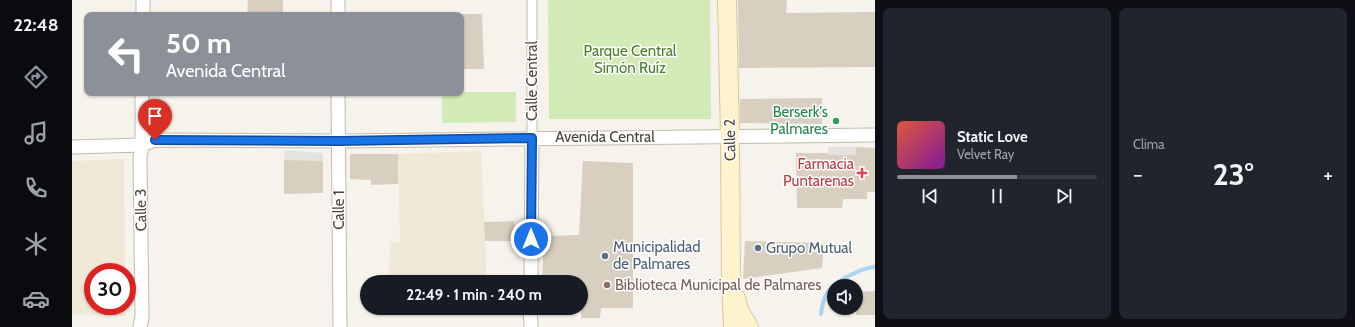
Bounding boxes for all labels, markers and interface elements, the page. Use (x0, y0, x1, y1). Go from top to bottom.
text: 22:48 (13, 14, 59, 36)
text: 50 m (166, 26, 231, 60)
icon: left (100, 28, 152, 80)
street label: Calle Central (523, 41, 541, 121)
park label: Parque Central Simón Ruíz (584, 42, 677, 77)
text: Avenida Central (166, 60, 285, 82)
icon: directions (22, 63, 50, 91)
pin (138, 99, 172, 140)
place label: Berserk's Palmares (770, 103, 828, 138)
icon: arrive (144, 105, 166, 127)
marker: Berserk's Palmares (831, 116, 841, 126)
icon: music (22, 119, 50, 147)
street label: Calle 2 (721, 119, 739, 161)
street label: Avenida Central (555, 128, 655, 146)
text: Static Love (957, 128, 1028, 146)
text: Clima (1133, 136, 1164, 152)
text: Velvet Ray (957, 146, 1014, 162)
place label: Farmacia Puntarenas (783, 155, 855, 190)
text: 23° (1213, 156, 1253, 193)
text: − (1133, 161, 1143, 188)
text: + (1323, 161, 1333, 188)
marker: Farmacia Puntarenas (857, 168, 867, 178)
icon: phone (22, 174, 50, 202)
icon: previous (919, 185, 941, 207)
icon: pause (986, 185, 1008, 207)
icon: next (1053, 185, 1075, 207)
street label: Calle 3 (132, 189, 150, 231)
street label: Calle 1 (330, 190, 348, 230)
position arrow (510, 218, 552, 260)
icon: climate (22, 230, 50, 258)
place label: Municipalidad de Palmares (613, 238, 701, 273)
place label: Grupo Mutual (766, 239, 853, 257)
marker: Grupo Mutual (753, 243, 763, 253)
marker: Municipalidad de Palmares (600, 251, 610, 261)
speed limit sign: 30 (84, 263, 136, 315)
place label: Biblioteca Municipal de Palmares (615, 276, 821, 294)
map controls (827, 279, 863, 315)
button: sound (827, 279, 863, 315)
marker: Biblioteca Municipal de Palmares (602, 280, 612, 290)
icon: car (22, 285, 50, 313)
text: 22:49 · 1 min · 240 m (406, 286, 542, 304)

